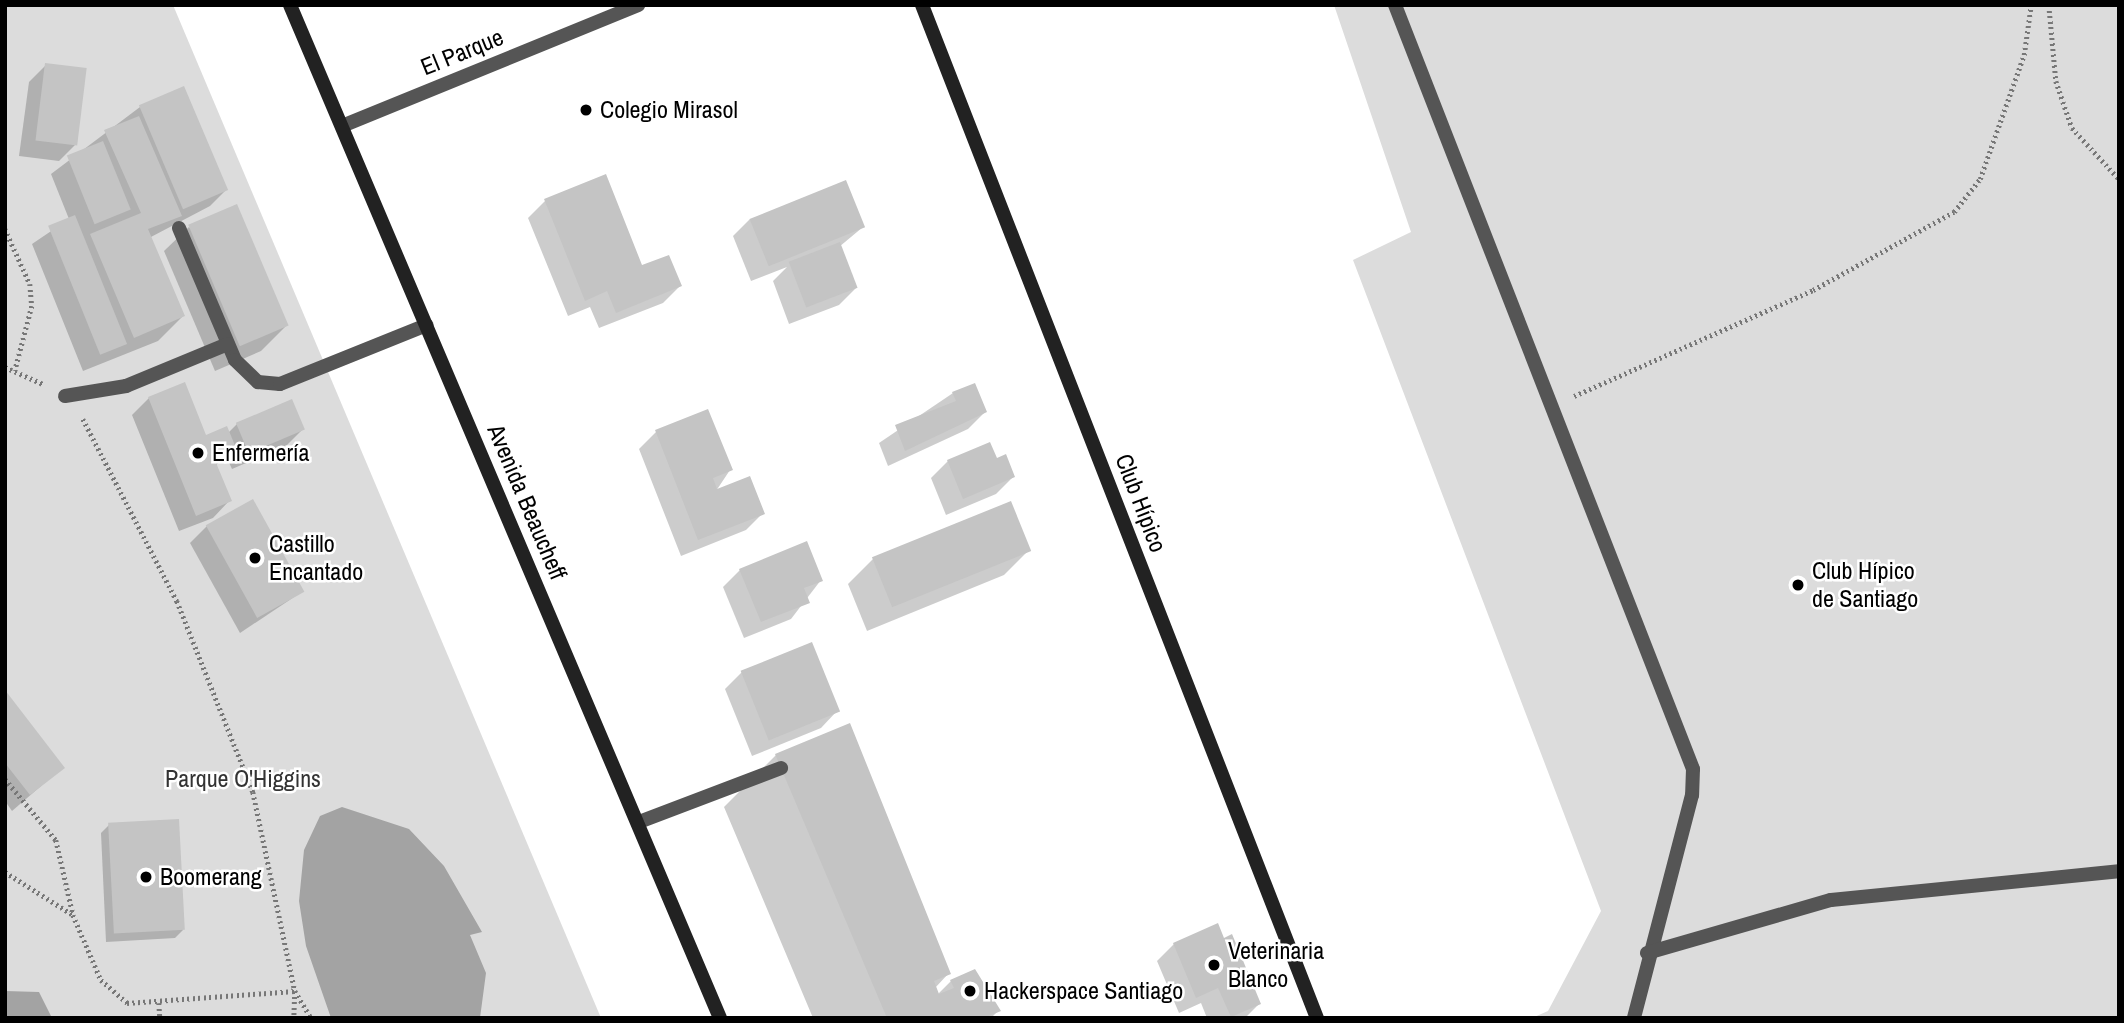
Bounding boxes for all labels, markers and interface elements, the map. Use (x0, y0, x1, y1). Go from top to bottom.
street label: El Parque (417, 22, 507, 82)
place label: Colegio Mirasol (600, 96, 738, 124)
marker: Colegio Mirasol (578, 102, 594, 118)
street label: Avenida Beaucheff (481, 420, 573, 584)
place label: Enfermería (212, 439, 309, 467)
marker: Enfermería (190, 445, 206, 461)
street label: Club Hípico (1109, 450, 1173, 556)
place label: Castillo Encantado (269, 530, 363, 586)
marker: Castillo Encantado (247, 550, 263, 566)
place label: Club Hípico de Santiago (1812, 557, 1918, 613)
marker: Club Hípico de Santiago (1790, 577, 1806, 593)
park label: Parque O'Higgins (165, 765, 321, 793)
place label: Boomerang (160, 863, 262, 891)
marker: Boomerang (138, 869, 154, 885)
place label: Veterinaria Blanco (1228, 937, 1324, 993)
marker: Veterinaria Blanco (1206, 957, 1222, 973)
place label: Hackerspace Santiago (984, 977, 1183, 1005)
marker: Hackerspace Santiago (962, 983, 978, 999)

